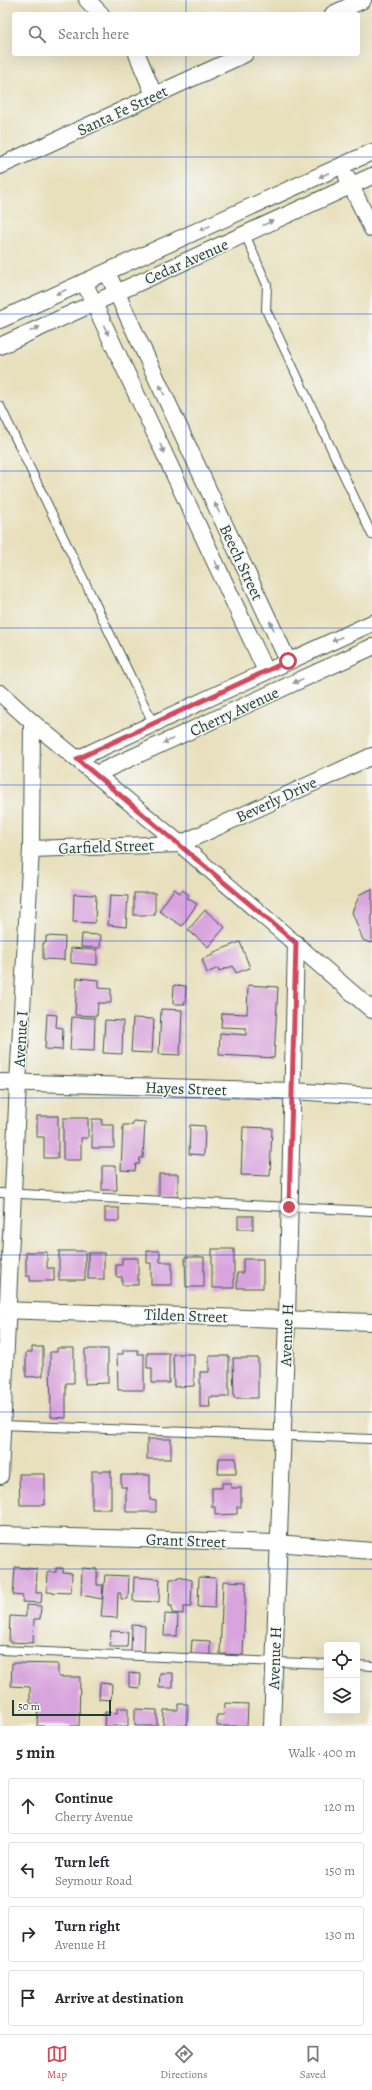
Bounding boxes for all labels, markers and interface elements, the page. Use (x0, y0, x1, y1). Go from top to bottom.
search box (12, 12, 360, 56)
icon: search (26, 23, 48, 45)
text: Search here (58, 24, 129, 44)
street label: Santa Fe Street (74, 80, 171, 141)
one-way arrow (318, 172, 330, 178)
one-way arrow (263, 220, 274, 226)
one-way arrow (200, 225, 211, 231)
street label: Cedar Avenue (141, 234, 232, 290)
one-way arrow (56, 289, 67, 295)
one-way arrow (103, 324, 109, 336)
one-way arrow (30, 326, 41, 332)
one-way arrow (159, 384, 165, 396)
one-way arrow (159, 442, 165, 453)
one-way arrow (214, 502, 220, 514)
street label: Beech Street (214, 521, 268, 604)
one-way arrow (214, 560, 220, 571)
one-way arrow (269, 620, 275, 631)
one-way arrow (331, 636, 342, 642)
route start (279, 652, 297, 670)
one-way arrow (293, 678, 304, 684)
street label: Cherry Avenue (186, 682, 283, 742)
one-way arrow (161, 739, 173, 745)
street label: Beverly Drive (232, 772, 320, 828)
street label: Garfield Street (58, 834, 154, 860)
street label: Avenue I (8, 1010, 33, 1069)
street label: Hayes Street (145, 1077, 227, 1101)
route end (280, 1198, 298, 1216)
street label: Avenue H (275, 1303, 299, 1368)
street label: Tilden Street (144, 1304, 228, 1328)
street label: Grant Street (145, 1529, 226, 1553)
street label: Avenue H (263, 1626, 287, 1691)
map controls (324, 1642, 360, 1714)
button: locate (324, 1642, 360, 1678)
button: layers (324, 1678, 360, 1714)
scale bar (12, 1698, 111, 1717)
text: 50 m (18, 1699, 40, 1714)
text: 5 min (16, 1741, 55, 1764)
text: Walk · 400 m (288, 1744, 356, 1761)
text: Continue (55, 1788, 113, 1808)
icon: ahead (17, 1795, 39, 1817)
text: 120 m (324, 1798, 355, 1815)
text: Cherry Avenue (55, 1808, 133, 1825)
text: Turn left (55, 1852, 110, 1872)
icon: left (17, 1859, 39, 1881)
text: 150 m (325, 1862, 355, 1879)
text: Seymour Road (55, 1872, 132, 1889)
text: Turn right (55, 1916, 120, 1936)
icon: right (17, 1923, 39, 1945)
text: 130 m (325, 1926, 355, 1943)
text: Avenue H (55, 1936, 106, 1953)
icon: arrive (17, 1987, 39, 2009)
text: Arrive at destination (55, 1988, 184, 2008)
tab: Map (46, 2043, 68, 2082)
tab: Directions (160, 2043, 208, 2082)
tab: Saved (300, 2043, 326, 2082)

